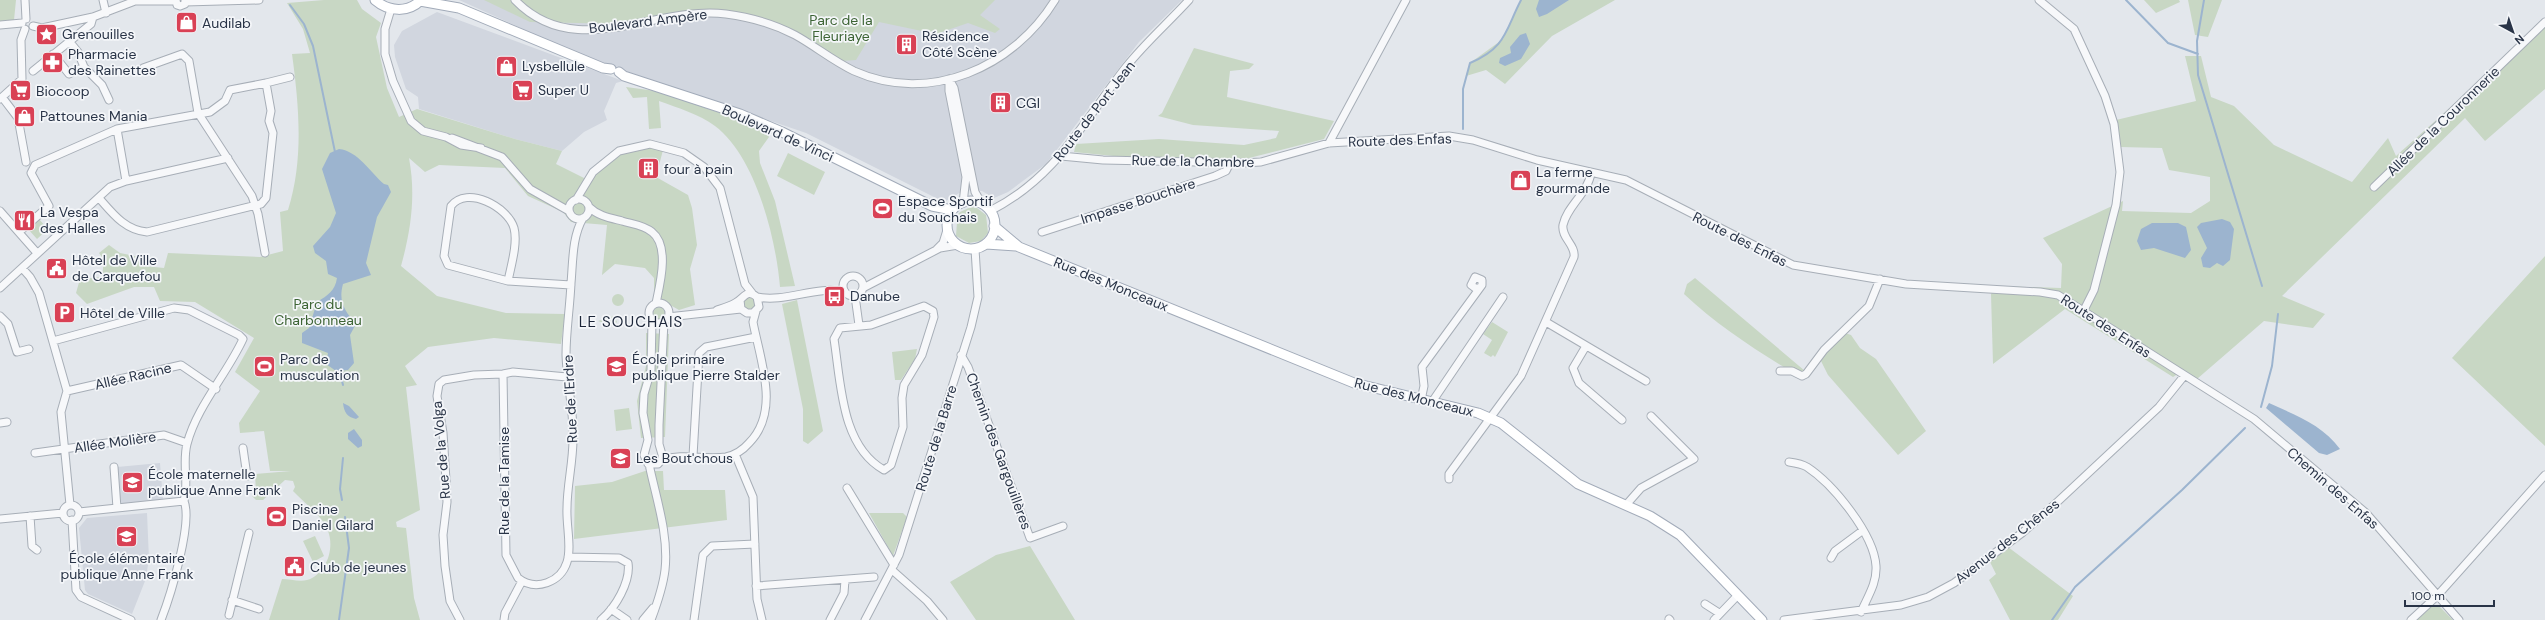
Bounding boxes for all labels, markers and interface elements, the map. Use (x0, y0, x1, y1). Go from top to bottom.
street label: Boulevard Ampère (588, 5, 708, 37)
shop icon: Audilab (174, 10, 200, 36)
park label: Parc de la Fleuriaye (809, 11, 873, 45)
north arrow (2493, 12, 2533, 52)
place label: Audilab (202, 14, 251, 32)
place icon: Grenouilles (34, 21, 60, 47)
place label: Grenouilles (62, 25, 134, 43)
place label: Résidence Côté Scène (922, 27, 997, 61)
building icon: Résidence Côté Scène (894, 31, 920, 57)
text: N (2512, 32, 2527, 48)
place label: Pharmacie des Rainettes (68, 45, 156, 79)
pharmacy icon: Pharmacie des Rainettes (40, 49, 66, 75)
shop icon: Lysbellule (494, 53, 520, 79)
place label: Lysbellule (522, 57, 585, 75)
street label: Route de Port Jean (1049, 57, 1139, 165)
street label: Allée de la Couronnerie (2383, 62, 2503, 180)
supermarket icon: Super U (510, 77, 536, 103)
supermarket icon: Biocoop (8, 78, 34, 104)
place label: Super U (538, 81, 589, 99)
place label: Biocoop (36, 82, 90, 100)
building icon: CGI (987, 90, 1013, 116)
place label: CGI (1016, 94, 1040, 112)
street label: Boulevard de Vinci (719, 100, 837, 166)
shop icon: Pattounes Mania (12, 103, 38, 129)
place label: Pattounes Mania (40, 107, 147, 125)
street label: Route des Enfas (1348, 129, 1452, 151)
street label: Rue de la Chambre (1131, 151, 1255, 171)
building icon: four à pain (636, 156, 662, 182)
place label: four à pain (664, 160, 733, 178)
place label: La ferme gourmande (1536, 163, 1610, 197)
shop icon: La ferme gourmande (1508, 167, 1534, 193)
street label: Impasse Bouchère (1078, 174, 1198, 228)
place label: Espace Sportif du Souchais (898, 192, 993, 226)
sports icon: Espace Sportif du Souchais (869, 196, 895, 222)
place label: La Vespa des Halles (40, 203, 106, 237)
restaurant icon: La Vespa des Halles (11, 207, 37, 233)
street label: Route des Enfas (1690, 207, 1790, 271)
place label: Hôtel de Ville de Carquefou (72, 251, 161, 285)
street label: Rue des Monceaux (1051, 253, 1171, 315)
public building icon: Hôtel de Ville de Carquefou (43, 255, 69, 281)
bus stop icon: Danube (822, 283, 848, 309)
place label: Danube (850, 287, 900, 305)
street label: Route des Enfas (2058, 290, 2154, 362)
park label: Parc du Charbonneau (274, 295, 362, 329)
parking icon: Hôtel de Ville (52, 300, 78, 326)
place label: Hôtel de Ville (80, 304, 165, 322)
district label: LE SOUCHAIS (579, 312, 683, 332)
place label: Parc de musculation (280, 350, 359, 384)
place label: École primaire publique Pierre Stalder (632, 350, 780, 384)
sports icon: Parc de musculation (251, 354, 277, 380)
street label: Rue de l'Erdre (559, 354, 581, 444)
school or university icon: École primaire publique Pierre Stalder (603, 354, 629, 380)
street label: Allée Racine (93, 358, 173, 394)
street label: Chemin des Gargouillères (962, 370, 1036, 532)
street label: Rue des Monceaux (1353, 373, 1475, 421)
street label: Route de la Barre (911, 383, 961, 493)
street label: Rue de la Volga (428, 400, 454, 500)
street label: Allée Molière (73, 427, 157, 457)
street label: Rue de la Tamise (495, 427, 513, 535)
street label: Chemin des Enfas (2283, 443, 2383, 533)
school or university icon: Les Bout'chous (608, 445, 634, 471)
place label: Les Bout'chous (636, 449, 733, 467)
place label: École maternelle publique Anne Frank (148, 465, 281, 499)
school or university icon: École maternelle publique Anne Frank (119, 469, 145, 495)
street label: Avenue des Chênes (1951, 495, 2063, 587)
place label: Piscine Daniel Gilard (292, 500, 374, 534)
sports icon: Piscine Daniel Gilard (263, 504, 289, 530)
school or university icon: École élémentaire publique Anne Frank (114, 523, 140, 549)
place label: École élémentaire publique Anne Frank (61, 549, 193, 583)
public building icon: Club de jeunes (282, 554, 308, 580)
place label: Club de jeunes (310, 558, 407, 576)
scale bar (2405, 582, 2494, 608)
text: 100 m (2411, 588, 2445, 604)

